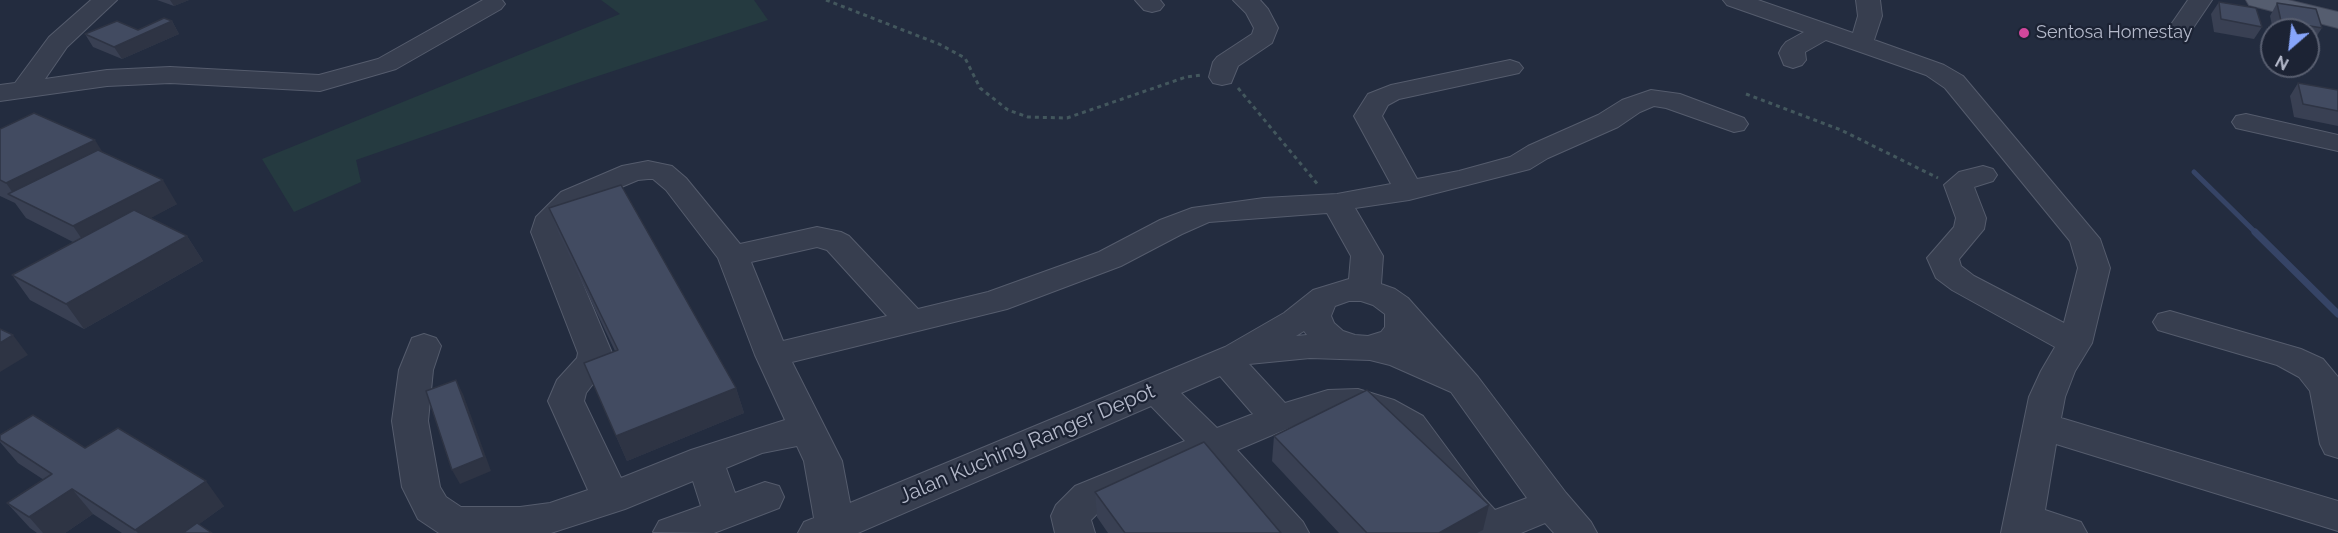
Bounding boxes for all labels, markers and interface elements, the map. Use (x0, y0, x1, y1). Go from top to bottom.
north arrow (2260, 18, 2320, 78)
place label: Sentosa Homestay (2036, 22, 2193, 44)
marker: Sentosa Homestay (2017, 26, 2031, 40)
text: N (2272, 51, 2292, 74)
street label: Jalan Kuching Ranger Depot (895, 379, 1159, 509)

